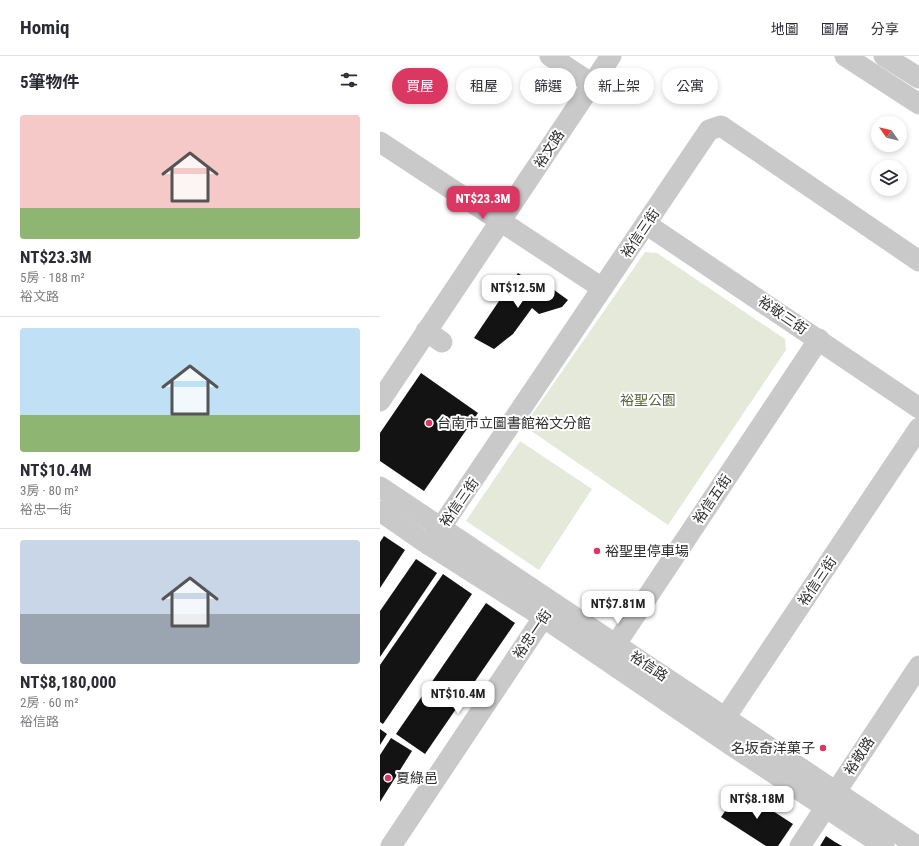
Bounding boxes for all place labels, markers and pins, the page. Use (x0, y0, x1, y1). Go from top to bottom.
pin: NT$23.3M (442, 186, 524, 220)
pin: NT$12.5M (477, 275, 559, 309)
place label: 台南市立圖書館裕文分館 (437, 415, 591, 431)
marker: 台南市立圖書館裕文分館 (424, 418, 434, 428)
place label: 裕聖里停車場 (605, 543, 689, 559)
marker: 裕聖里停車場 (592, 546, 602, 556)
pin: NT$7.81M (577, 591, 659, 625)
pin: NT$10.4M (417, 681, 499, 715)
place label: 名坂奇洋菓子 (731, 740, 815, 756)
marker: 名坂奇洋菓子 (818, 743, 828, 753)
place label: 夏綠邑 (396, 770, 438, 786)
marker: 夏綠邑 (383, 773, 393, 783)
pin: NT$8.18M (716, 786, 798, 820)

